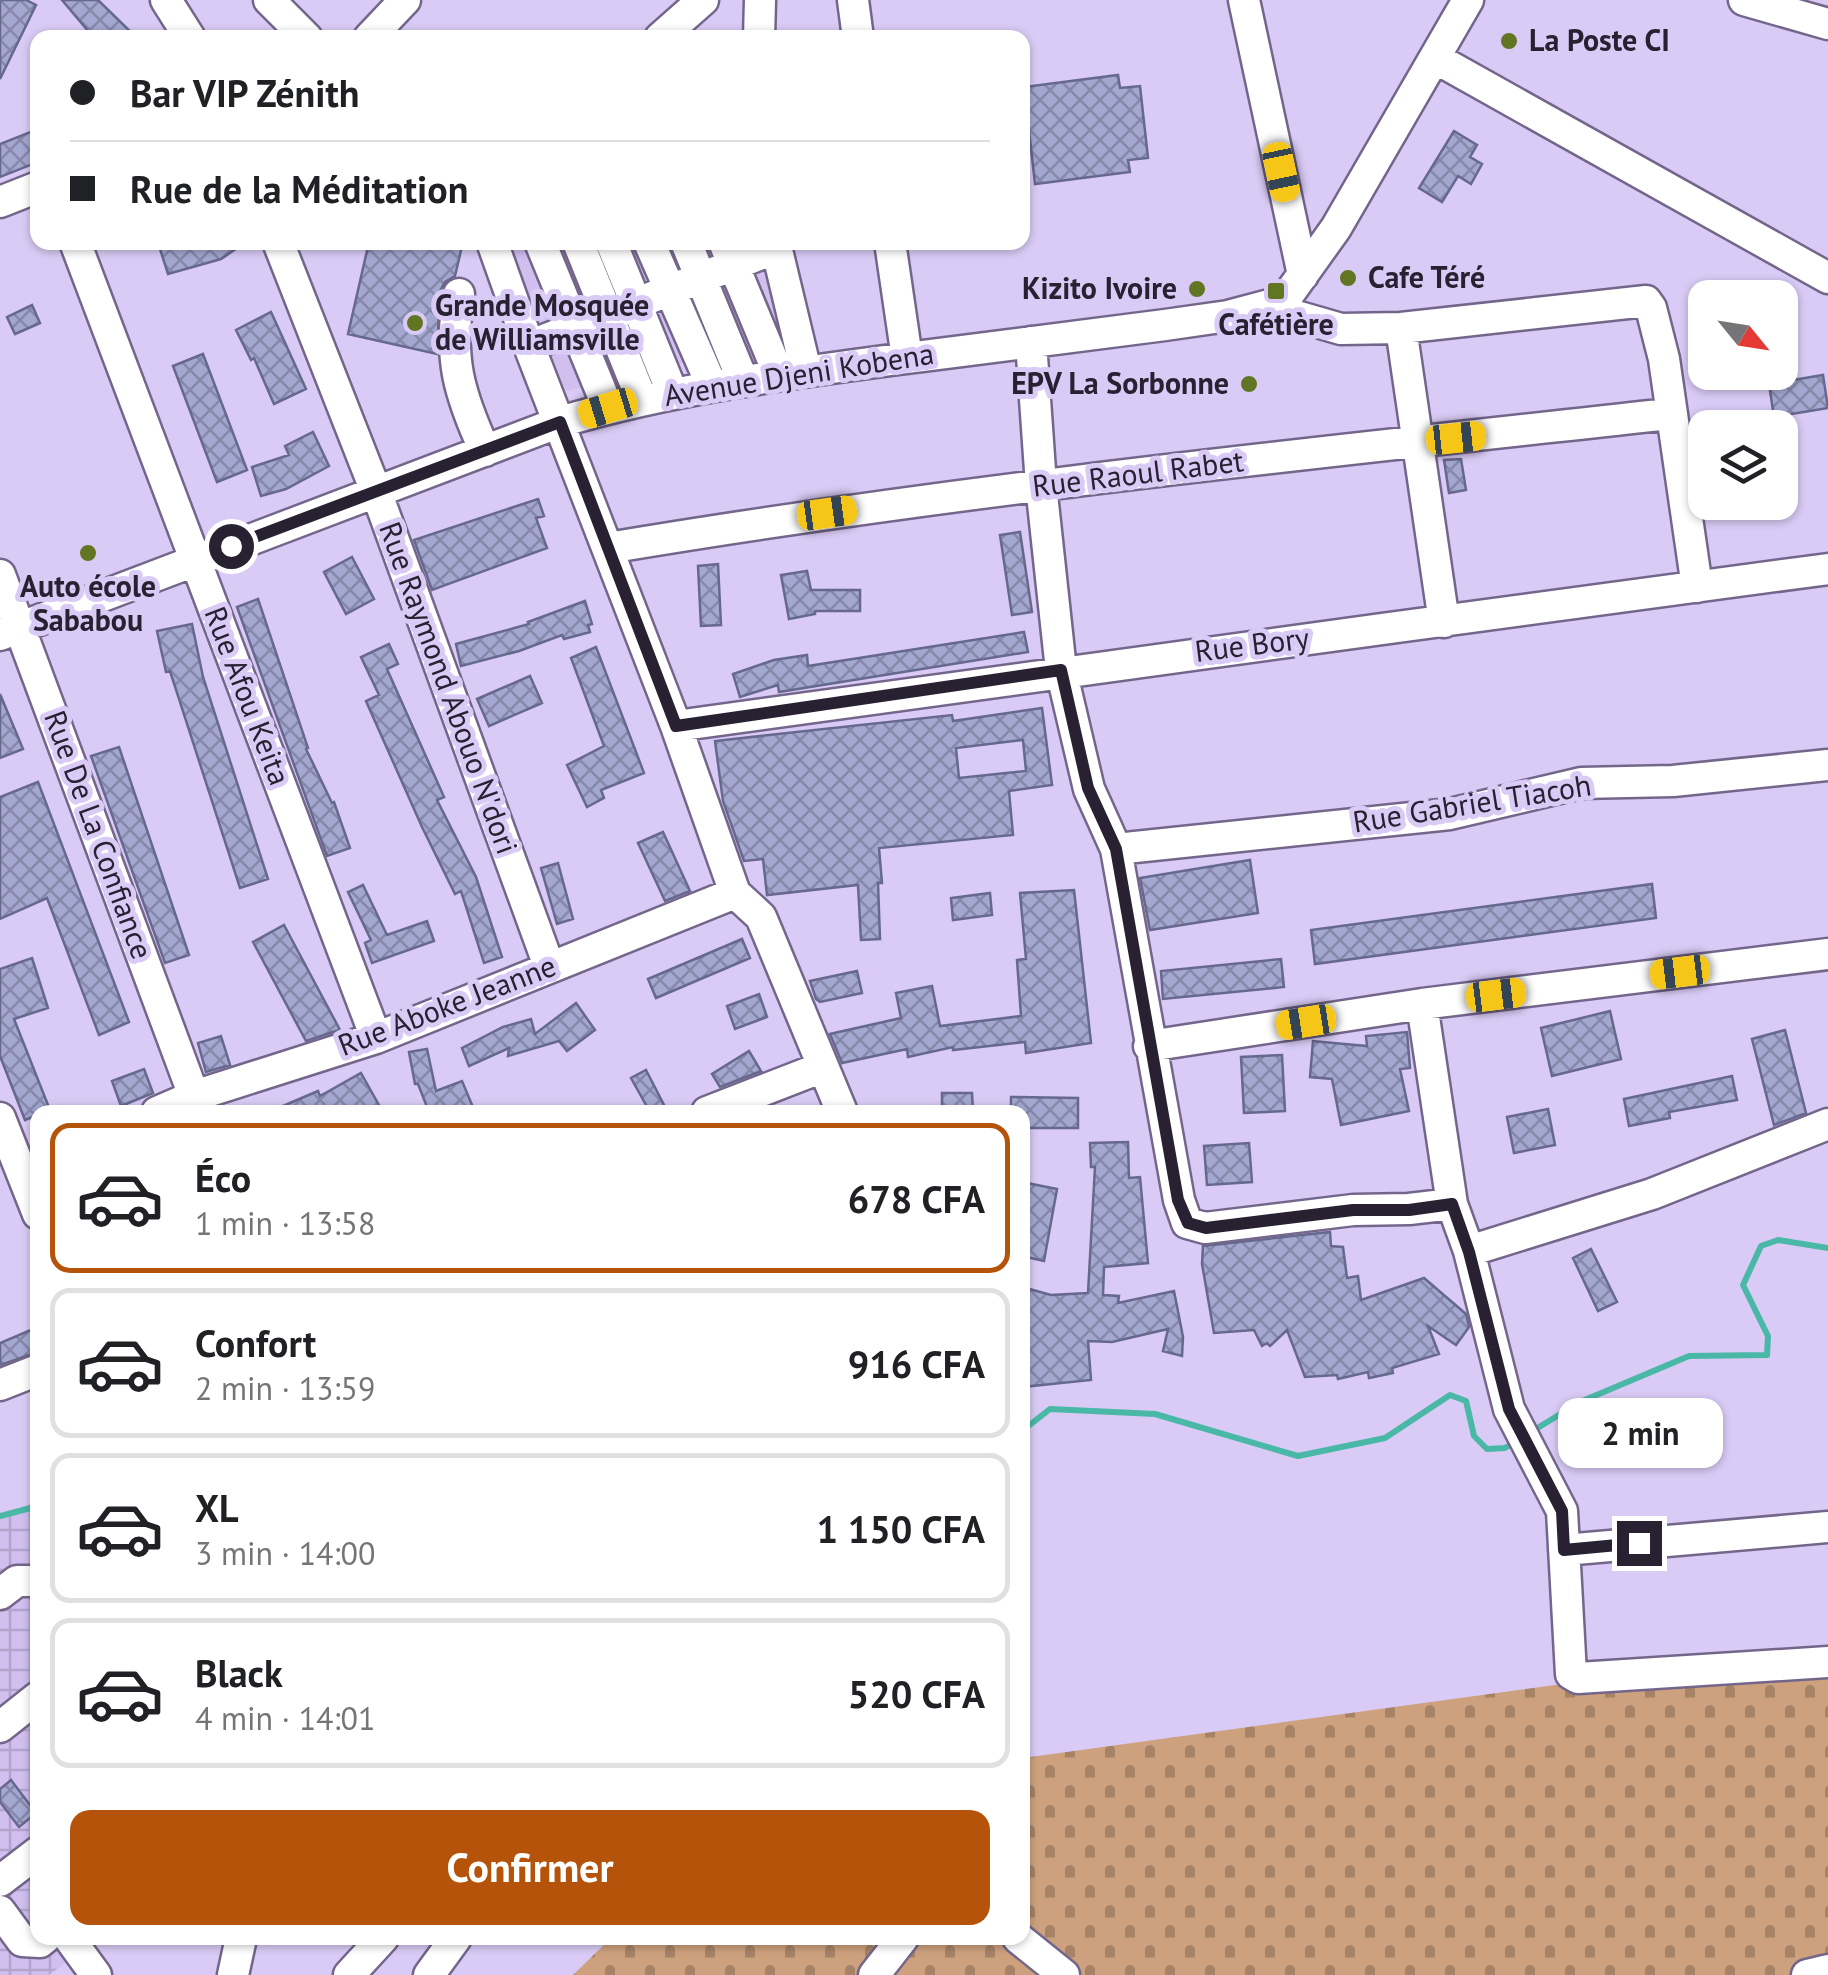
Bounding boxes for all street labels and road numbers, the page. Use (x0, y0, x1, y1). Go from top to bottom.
street label: Avenue Djeni Kobena (661, 333, 936, 414)
street label: Rue Raoul Rabet (1030, 440, 1246, 505)
street label: Rue Raymond Abouo N'dori (371, 516, 528, 859)
street label: Rue Afou Keita (196, 601, 300, 790)
street label: Rue Bory (1192, 617, 1311, 670)
street label: Rue De La Confiance (36, 705, 163, 964)
street label: Rue Gabriel Tiacoh (1350, 764, 1594, 841)
street label: Rue Aboke Jeanne (332, 945, 561, 1064)

